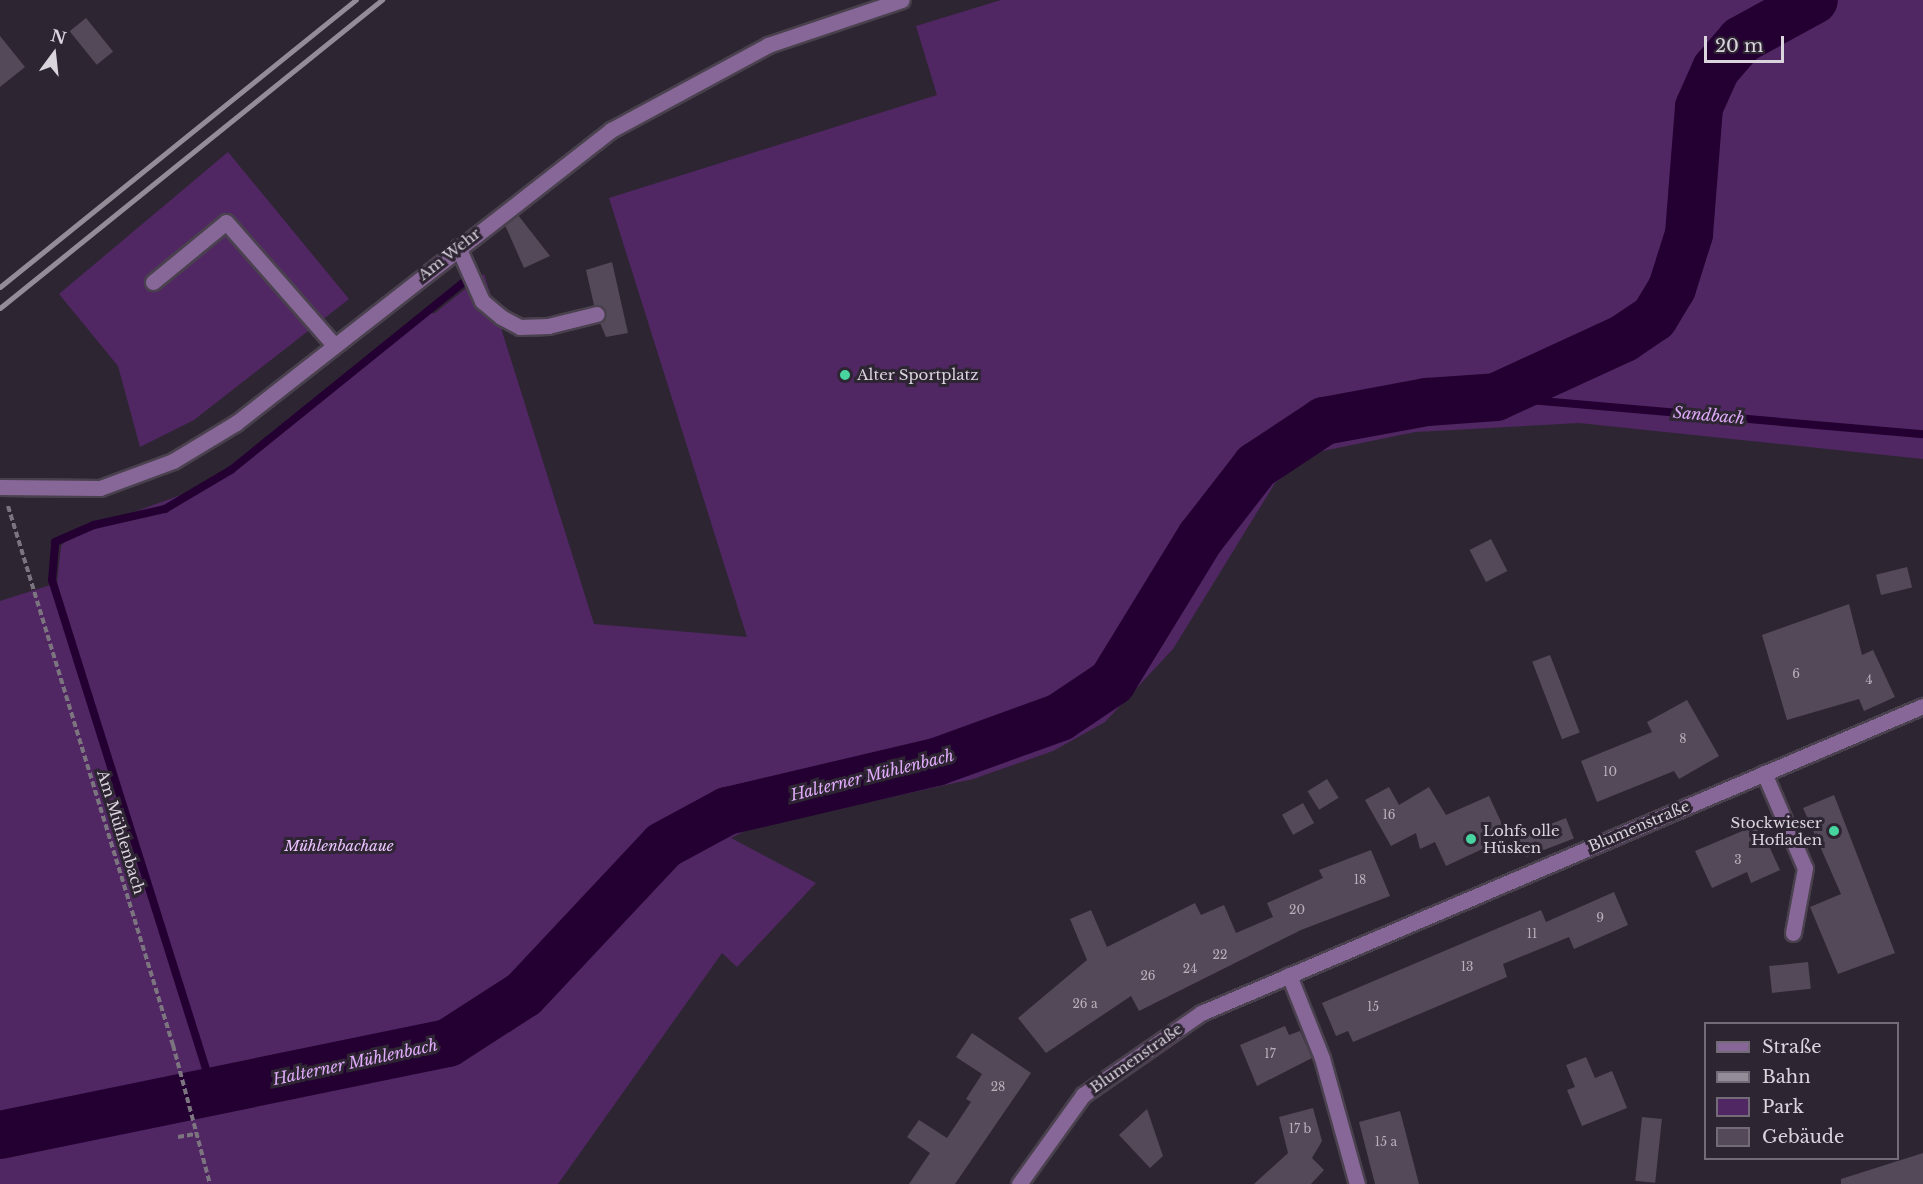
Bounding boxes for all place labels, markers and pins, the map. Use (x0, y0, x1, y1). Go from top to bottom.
place label: Alter Sportplatz (857, 366, 979, 384)
marker: Alter Sportplatz (838, 368, 852, 382)
place label: Stockwieser Hofladen (1731, 813, 1822, 848)
place label: Lohfs olle Hüsken (1483, 821, 1559, 856)
marker: Stockwieser Hofladen (1827, 824, 1841, 838)
marker: Lohfs olle Hüsken (1464, 832, 1478, 846)

